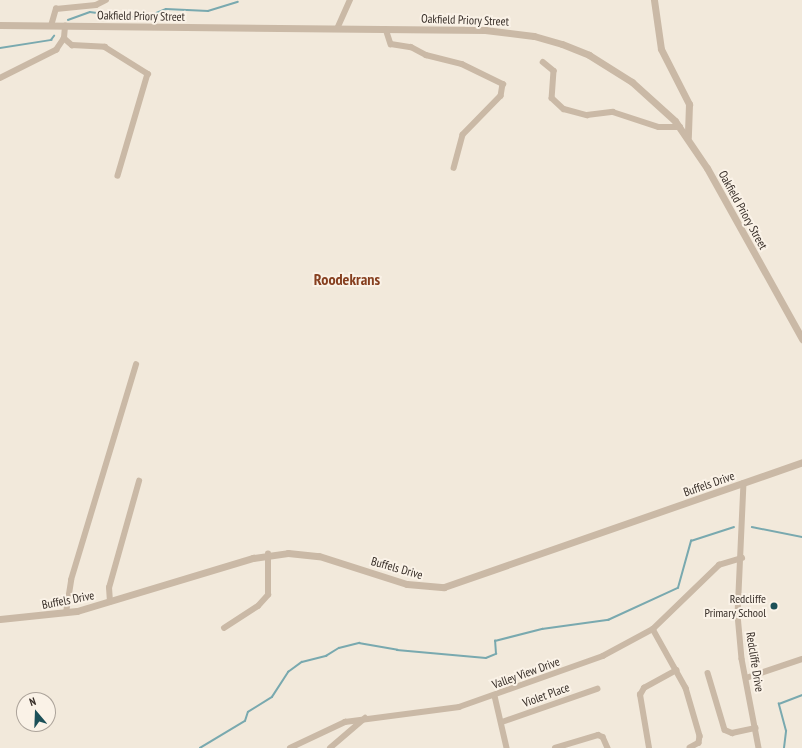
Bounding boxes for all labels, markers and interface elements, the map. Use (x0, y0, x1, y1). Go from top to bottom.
street label: Oakfield Priory Street (97, 8, 185, 24)
street label: Oakfield Priory Street (421, 11, 509, 29)
street label: Oakfield Priory Street (715, 168, 771, 252)
district label: Roodekrans (314, 269, 380, 289)
street label: Buffels Drive (682, 469, 736, 499)
street label: Buffels Drive (369, 554, 425, 582)
street label: Buffels Drive (41, 588, 95, 612)
place label: Redcliffe Primary School (704, 592, 766, 620)
marker: Redcliffe Primary School (769, 601, 779, 611)
street label: Redcliffe Drive (743, 631, 767, 693)
street label: Valley View Drive (490, 654, 562, 692)
street label: Violet Place (521, 680, 571, 710)
north arrow (16, 692, 56, 732)
text: N (27, 694, 38, 709)

